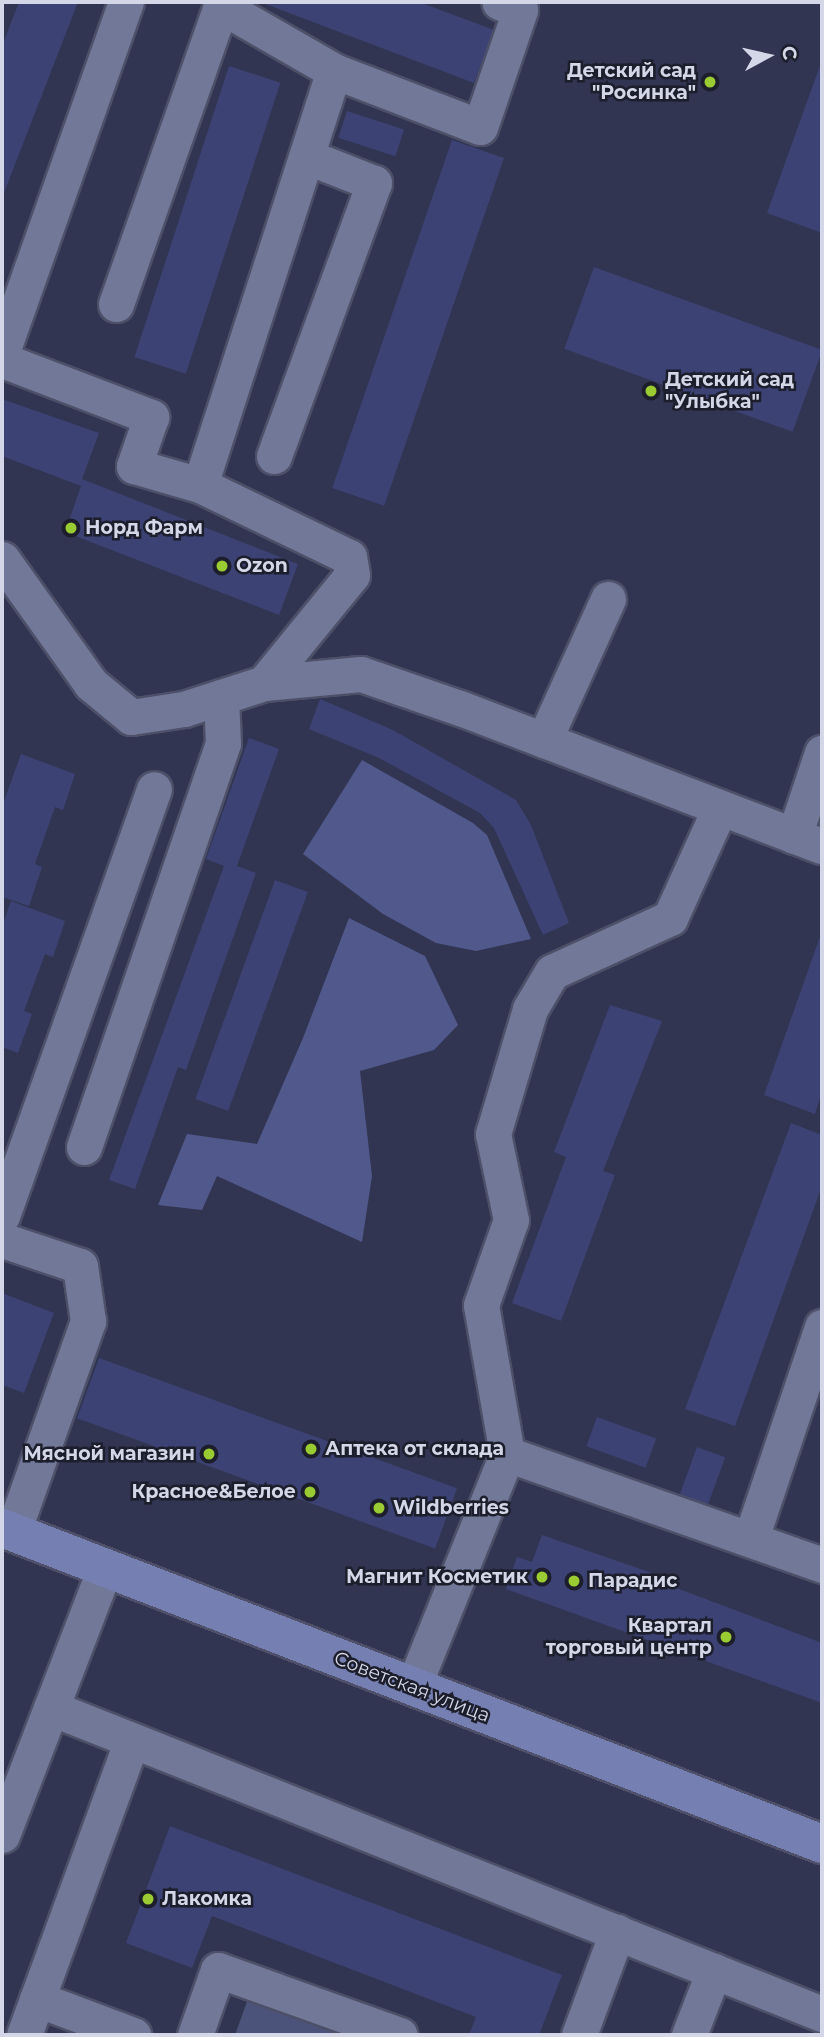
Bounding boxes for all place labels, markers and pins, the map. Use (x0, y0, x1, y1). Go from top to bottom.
place label: Детский сад "Росинка" (567, 60, 696, 104)
marker: Детский сад "Росинка" (702, 74, 718, 90)
place label: Детский сад "Улыбка" (665, 369, 794, 413)
marker: Детский сад "Улыбка" (643, 383, 659, 399)
place label: Норд Фарм (85, 517, 203, 539)
marker: Норд Фарм (63, 520, 79, 536)
place label: Ozon (236, 555, 288, 577)
marker: Ozon (214, 558, 230, 574)
place label: Аптека от склада (325, 1438, 504, 1460)
marker: Аптека от склада (303, 1441, 319, 1457)
place label: Мясной магазин (23, 1443, 195, 1465)
marker: Мясной магазин (201, 1446, 217, 1462)
place label: Красное&Белое (131, 1481, 296, 1503)
marker: Красное&Белое (302, 1484, 318, 1500)
place label: Wildberries (393, 1497, 509, 1519)
marker: Wildberries (371, 1500, 387, 1516)
place label: Магнит Косметик (346, 1566, 528, 1588)
marker: Магнит Косметик (534, 1569, 550, 1585)
place label: Парадис (588, 1570, 677, 1592)
marker: Парадис (566, 1573, 582, 1589)
place label: Квартал торговый центр (546, 1615, 712, 1659)
marker: Квартал торговый центр (718, 1629, 734, 1645)
place label: Лакомка (162, 1888, 252, 1910)
marker: Лакомка (140, 1891, 156, 1907)

